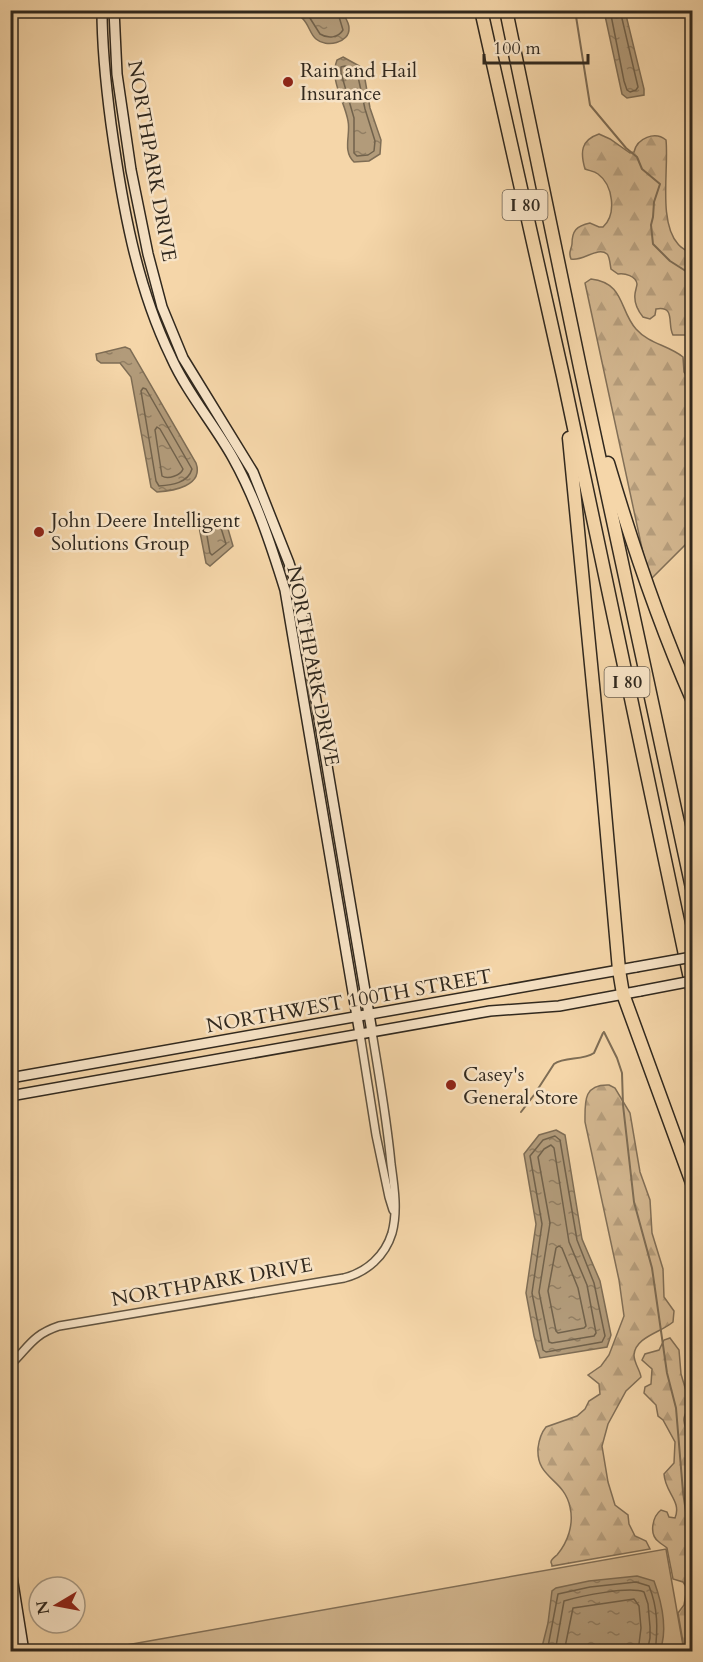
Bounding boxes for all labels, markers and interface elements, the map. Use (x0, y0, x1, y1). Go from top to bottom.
scale bar (484, 27, 588, 65)
text: 100 m (493, 36, 541, 61)
place label: Rain and Hail Insurance (300, 57, 417, 107)
street label: NORTHPARK DRIVE (121, 58, 183, 264)
marker: Rain and Hail Insurance (281, 75, 295, 89)
road number: I 80 (502, 190, 548, 220)
place label: John Deere Intelligent Solutions Group (48, 507, 241, 557)
marker: John Deere Intelligent Solutions Group (32, 525, 46, 539)
street label: NORTHPARK DRIVE (280, 563, 346, 769)
road number: I 80 (604, 667, 650, 697)
street label: NORTHWEST 100TH STREET (204, 963, 494, 1039)
place label: Casey's General Store (463, 1061, 578, 1111)
marker: Casey's General Store (444, 1078, 458, 1092)
street label: NORTHPARK DRIVE (109, 1251, 315, 1313)
north arrow (27, 1575, 87, 1635)
text: N (31, 1599, 55, 1616)

